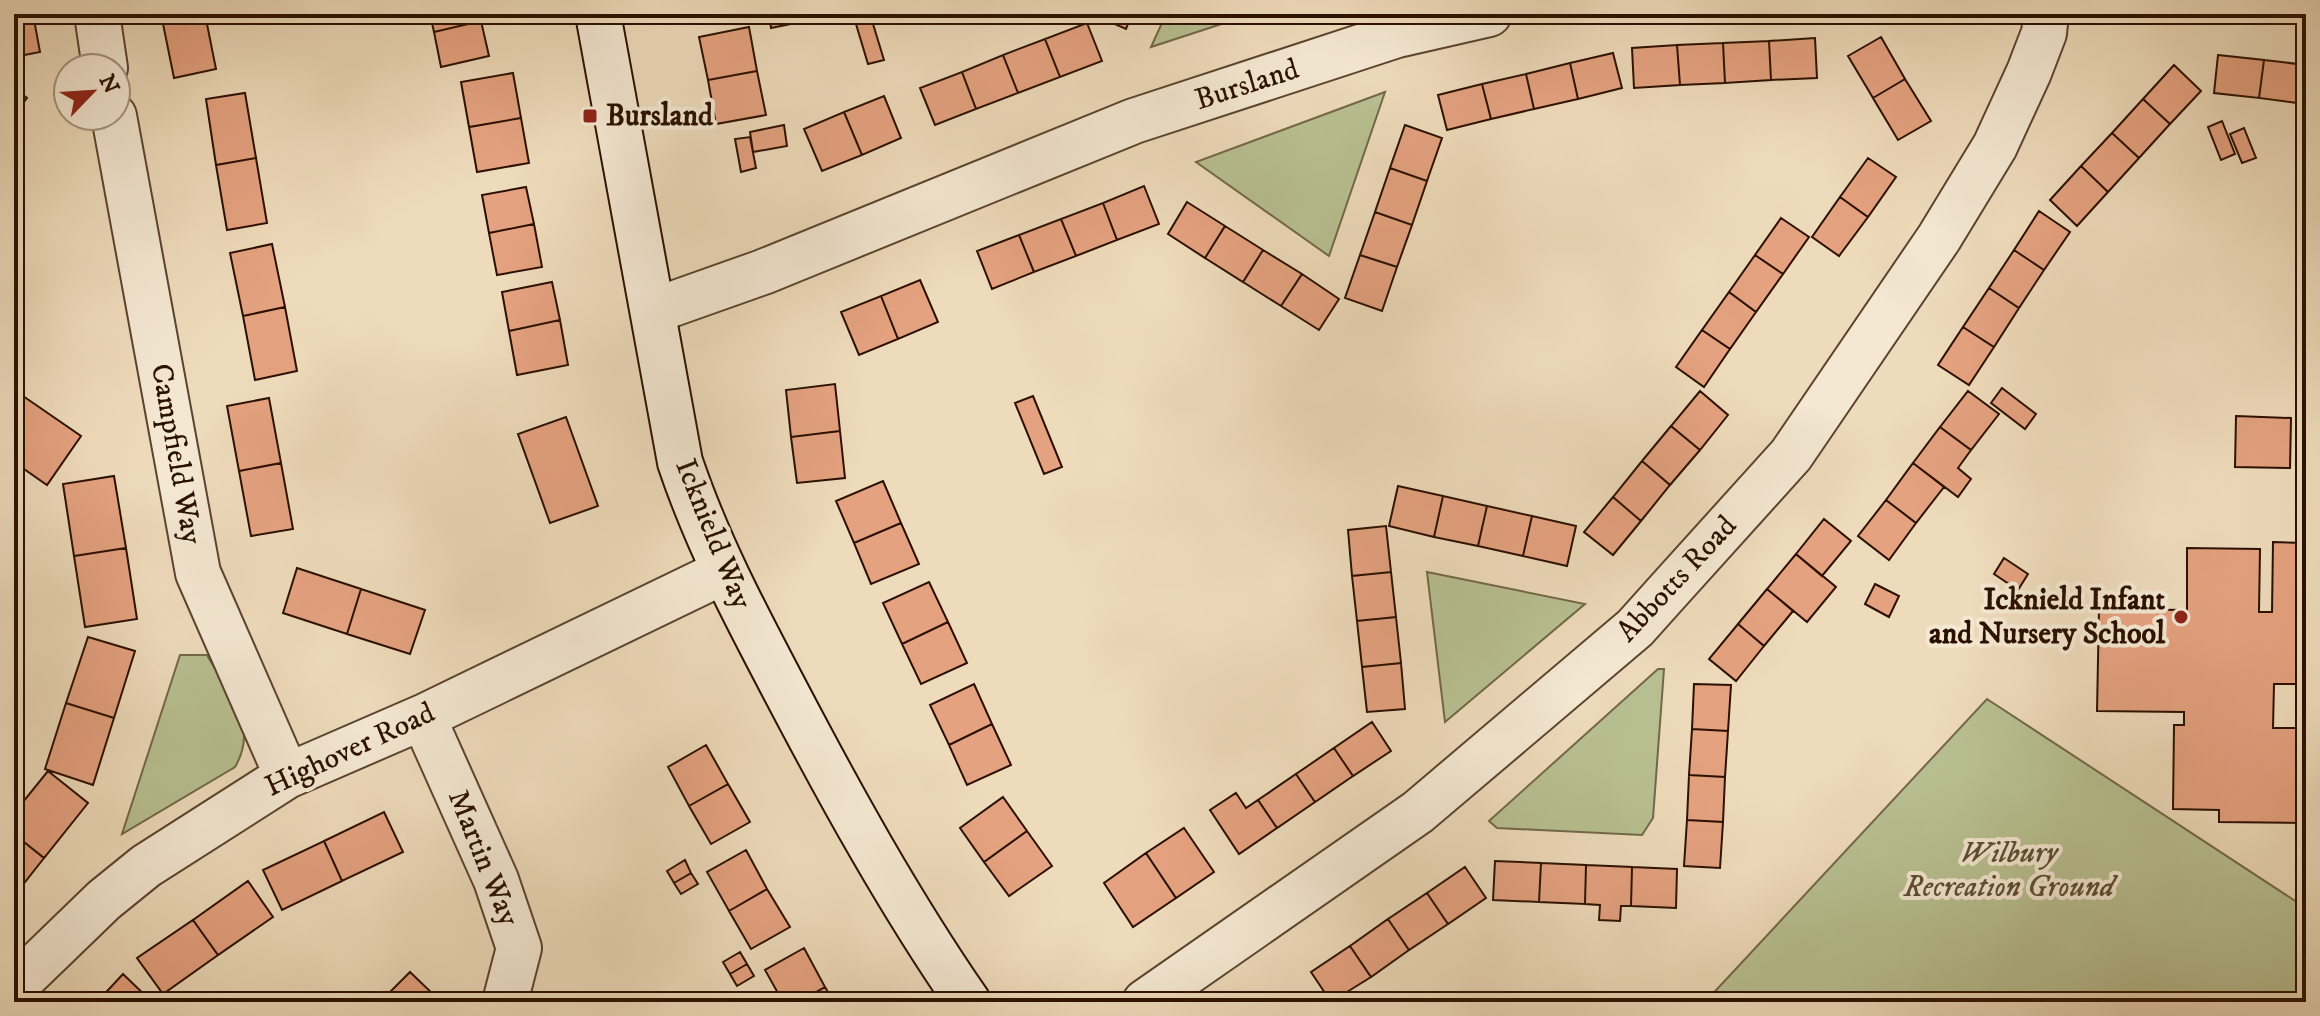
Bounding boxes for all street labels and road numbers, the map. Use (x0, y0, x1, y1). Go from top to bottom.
street label: Bursland (1190, 51, 1304, 119)
street label: Campfield Way (142, 361, 210, 548)
street label: Icknield Way (666, 454, 760, 615)
street label: Abbotts Road (1609, 508, 1745, 650)
street label: Highover Road (259, 695, 441, 805)
street label: Martin Way (439, 785, 527, 932)

